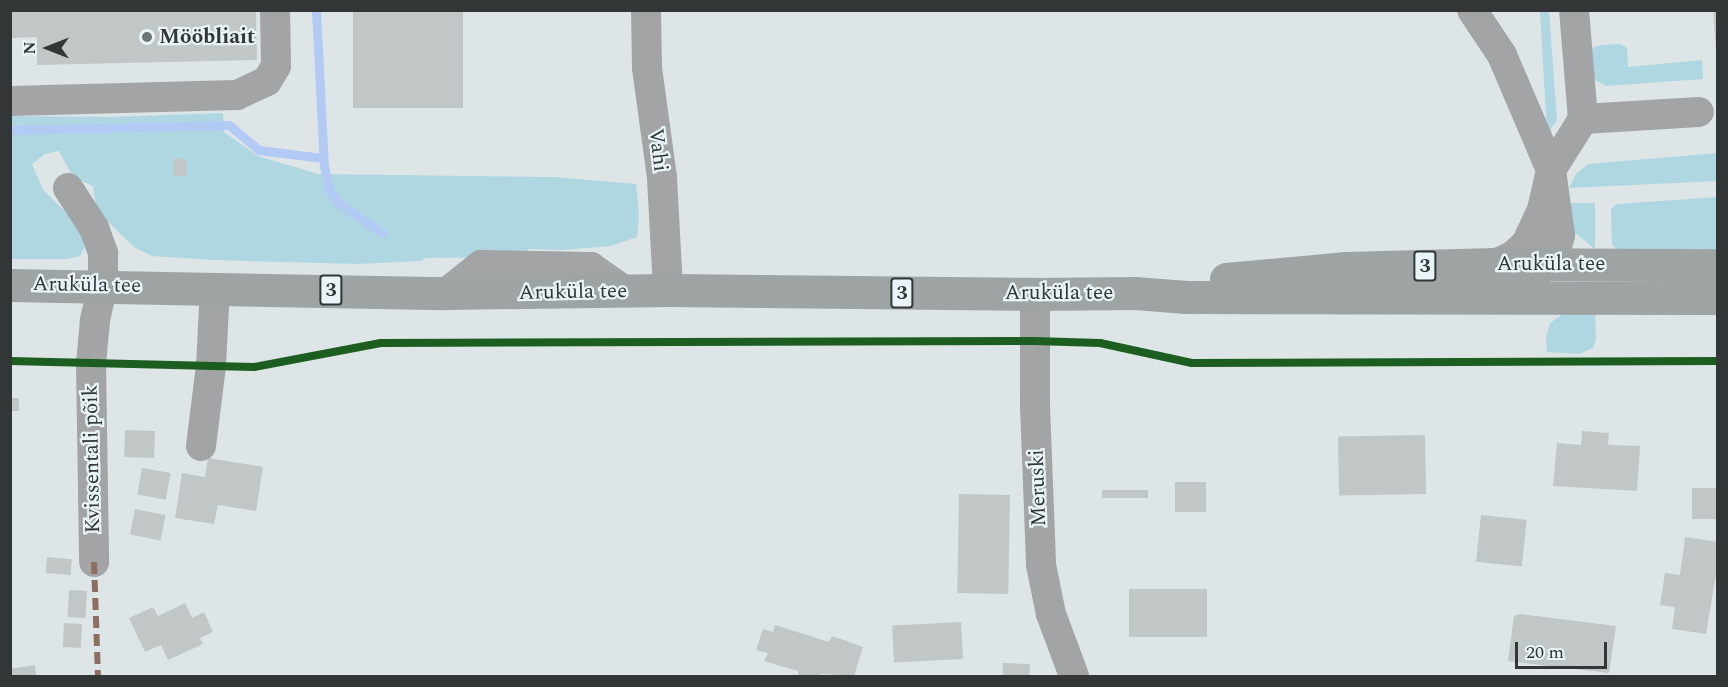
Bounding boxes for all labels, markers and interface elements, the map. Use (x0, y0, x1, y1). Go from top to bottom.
north arrow (18, 18, 78, 78)
place label: Mööbliait (159, 24, 255, 50)
marker: Mööbliait (140, 30, 154, 44)
text: N (18, 41, 42, 55)
street label: Vahi (643, 127, 673, 173)
road number: 3 (1413, 249, 1437, 283)
street label: Aruküla tee (1497, 251, 1605, 277)
street label: Aruküla tee (32, 271, 142, 299)
road number: 3 (319, 273, 343, 307)
road number: 3 (890, 276, 914, 310)
street label: Aruküla tee (518, 278, 628, 306)
street label: Aruküla tee (1005, 280, 1113, 306)
street label: Kvissentali põik (78, 384, 106, 534)
street label: Meruski (1024, 449, 1052, 527)
scale bar (1518, 630, 1610, 668)
text: 20 m (1526, 639, 1564, 666)

